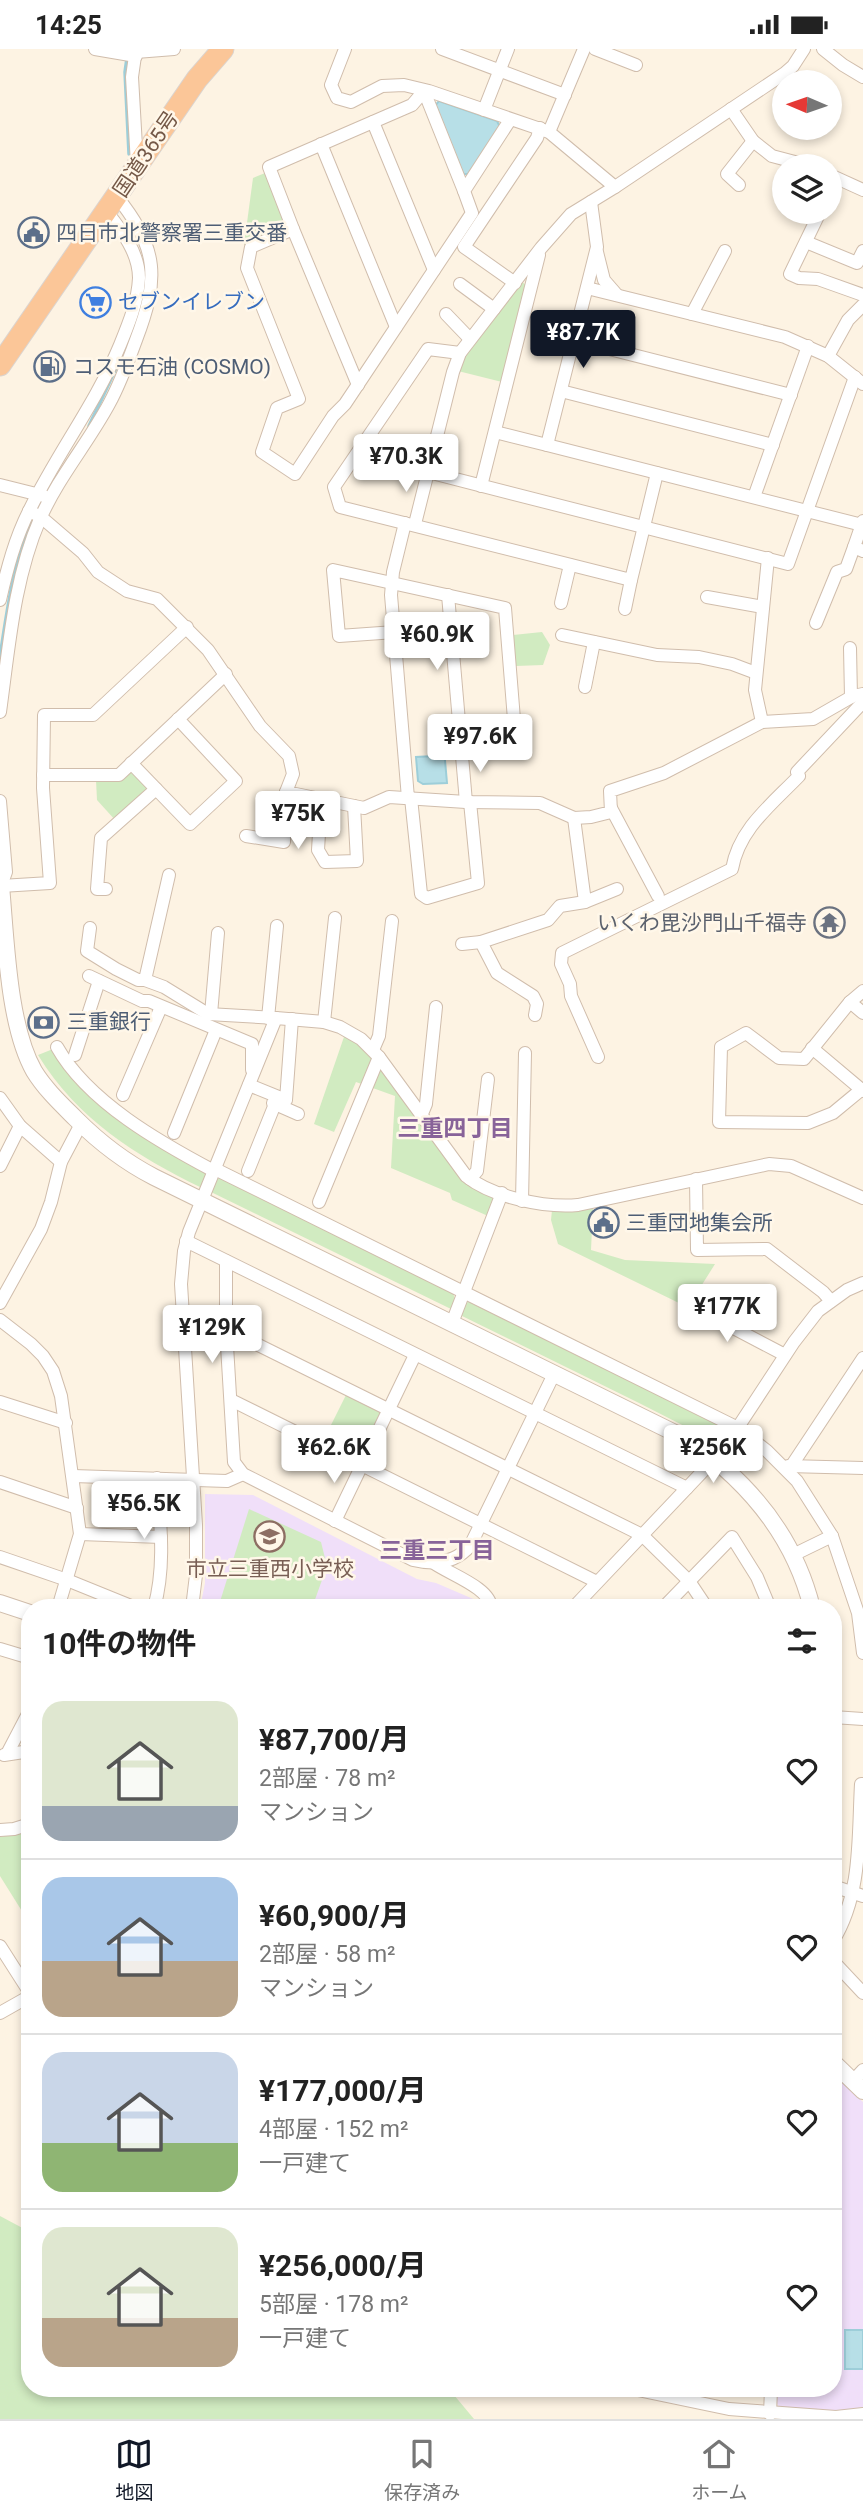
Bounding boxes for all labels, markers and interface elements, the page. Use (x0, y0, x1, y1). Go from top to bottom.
text: 14:25 (35, 10, 102, 40)
north arrow (772, 70, 842, 140)
map controls (772, 70, 842, 224)
street label: 国道365号 (109, 106, 183, 202)
button: layers (772, 154, 842, 224)
public building icon: 四日市北警察署三重交番 (16, 216, 50, 250)
place label: 四日市北警察署三重交番 (56, 221, 287, 245)
supermarket icon: セブンイレブン (78, 285, 112, 319)
place label: セブンイレブン (118, 290, 265, 314)
pin: ¥87.7K (526, 311, 640, 370)
text: ¥87.7K (546, 319, 620, 346)
fuel station icon: コスモ石油 (COSMO) (33, 350, 67, 384)
place label: コスモ石油 (COSMO) (73, 355, 271, 379)
pin: ¥70.3K (349, 435, 463, 494)
text: ¥70.3K (369, 443, 443, 470)
pin: ¥60.9K (380, 613, 494, 672)
text: ¥60.9K (400, 621, 474, 648)
pin: ¥97.6K (423, 715, 537, 774)
text: ¥97.6K (443, 723, 517, 750)
pin: ¥75K (257, 791, 339, 851)
text: ¥75K (271, 800, 325, 827)
temple icon: いくわ毘沙門山千福寺 (813, 906, 847, 940)
place label: いくわ毘沙門山千福寺 (597, 911, 807, 935)
bank icon: 三重銀行 (27, 1005, 61, 1039)
place label: 三重銀行 (67, 1010, 151, 1034)
district label: 三重四丁目 (398, 1115, 513, 1142)
public building icon: 三重団地集会所 (586, 1206, 620, 1240)
place label: 三重団地集会所 (626, 1211, 773, 1235)
pin: ¥177K (678, 1285, 776, 1344)
text: ¥177K (694, 1293, 760, 1320)
pin: ¥129K (163, 1305, 261, 1365)
text: ¥129K (179, 1314, 245, 1341)
pin: ¥62.6K (277, 1425, 391, 1485)
pin: ¥256K (664, 1425, 762, 1485)
text: ¥62.6K (297, 1434, 371, 1461)
text: ¥256K (680, 1434, 746, 1461)
pin: ¥56.5K (87, 1481, 201, 1541)
text: ¥56.5K (107, 1490, 181, 1517)
school or university icon: 市立三重西小学校 (253, 1520, 287, 1554)
district label: 三重三丁目 (380, 1537, 495, 1564)
place label: 市立三重西小学校 (186, 1557, 354, 1581)
icon: filters (783, 1622, 821, 1660)
text: 10件の物件 (42, 1626, 196, 1661)
text: ¥87,700/月 (259, 1722, 410, 1757)
icon: home (98, 1729, 182, 1813)
icon: heart (783, 1752, 821, 1790)
text: 2部屋 · 78 m² (259, 1765, 396, 1792)
text: マンション (259, 1799, 374, 1826)
text: ¥60,900/月 (259, 1898, 410, 1933)
icon: home (98, 1905, 182, 1989)
icon: heart (783, 1928, 821, 1966)
text: 2部屋 · 58 m² (259, 1941, 396, 1968)
text: マンション (259, 1975, 374, 2002)
text: ¥177,000/月 (259, 2073, 427, 2108)
icon: home (98, 2080, 182, 2164)
icon: heart (783, 2103, 821, 2141)
text: 4部屋 · 152 m² (259, 2116, 408, 2143)
text: 一戸建て (259, 2150, 351, 2177)
text: ¥256,000/月 (259, 2248, 427, 2283)
icon: home (98, 2255, 182, 2339)
icon: heart (783, 2278, 821, 2316)
text: 5部屋 · 178 m² (259, 2291, 408, 2318)
text: 一戸建て (259, 2325, 351, 2352)
tab: 地図 (115, 2435, 153, 2504)
tab: 保存済み (384, 2435, 460, 2504)
tab: ホーム (691, 2435, 748, 2504)

